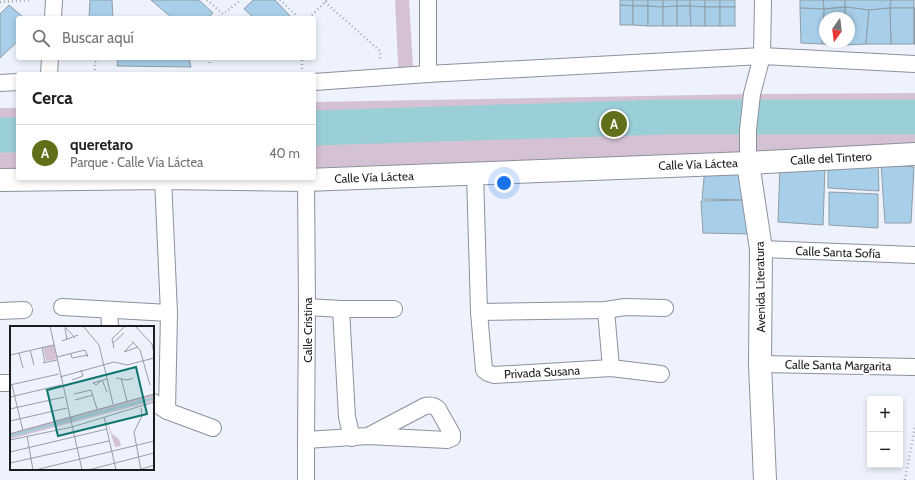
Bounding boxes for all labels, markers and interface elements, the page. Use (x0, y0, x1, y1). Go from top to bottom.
north arrow (819, 12, 855, 48)
search box (16, 16, 316, 60)
icon: search (30, 27, 52, 49)
text: Buscar aquí (62, 29, 134, 47)
text: Cerca (32, 88, 73, 108)
pin: A (601, 109, 627, 139)
text: queretaro (70, 136, 133, 154)
text: A (41, 145, 49, 161)
text: 40 m (269, 145, 300, 161)
street label: Calle del Tintero (790, 148, 873, 168)
text: Parque · Calle Vía Láctea (70, 154, 203, 170)
street label: Calle Vía Láctea (658, 155, 738, 173)
street label: Calle Vía Láctea (334, 168, 414, 186)
your location (494, 173, 514, 193)
street label: Avenida Literatura (752, 241, 768, 333)
street label: Calle Santa Sofía (795, 243, 881, 261)
street label: Calle Cristina (300, 297, 315, 363)
inset map (10, 326, 154, 470)
street label: Calle Santa Margarita (785, 357, 892, 373)
street label: Privada Susana (504, 363, 581, 381)
map controls (867, 396, 903, 468)
button: + (867, 396, 903, 432)
button: − (867, 432, 903, 468)

